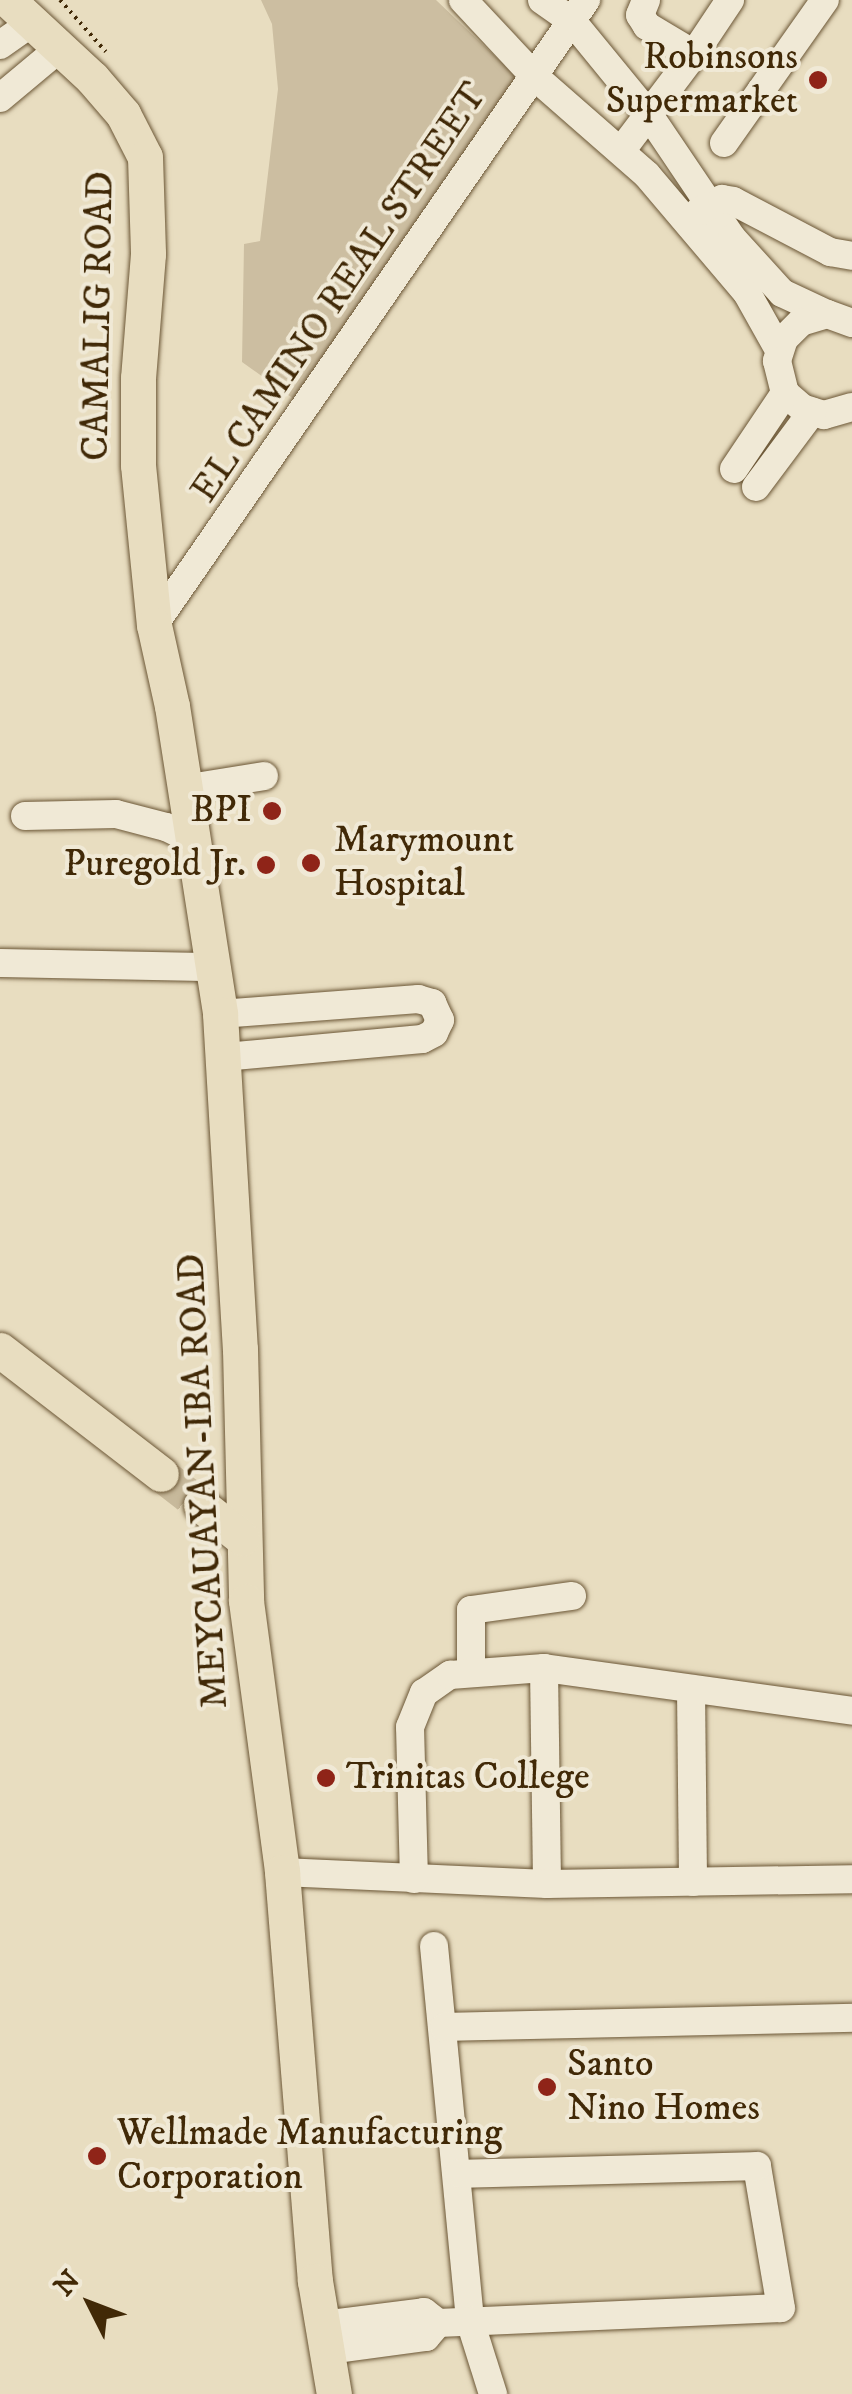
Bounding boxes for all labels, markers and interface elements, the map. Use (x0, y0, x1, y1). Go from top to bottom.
place label: Robinsons Supermarket (606, 35, 798, 124)
marker: Robinsons Supermarket (807, 69, 829, 91)
street label: EL CAMINO REAL STREET (182, 74, 498, 512)
street label: CAMALIG ROAD (74, 171, 124, 461)
place label: BPI (190, 788, 252, 834)
marker: BPI (261, 800, 283, 822)
place label: Marymount Hospital (334, 818, 514, 908)
place label: Puregold Jr. (64, 842, 246, 888)
marker: Marymount Hospital (298, 850, 324, 876)
marker: Puregold Jr. (255, 854, 277, 876)
street label: MEYCAUAYAN-IBA ROAD (169, 1252, 239, 1710)
place label: Trinitas College (346, 1755, 590, 1801)
marker: Trinitas College (315, 1767, 337, 1789)
place label: Santo Nino Homes (567, 2042, 760, 2132)
marker: Santo Nino Homes (536, 2076, 558, 2098)
place label: Wellmade Manufacturing Corporation (117, 2111, 502, 2200)
marker: Wellmade Manufacturing Corporation (86, 2145, 108, 2167)
north arrow (40, 2254, 140, 2354)
text: N (47, 2263, 88, 2304)

